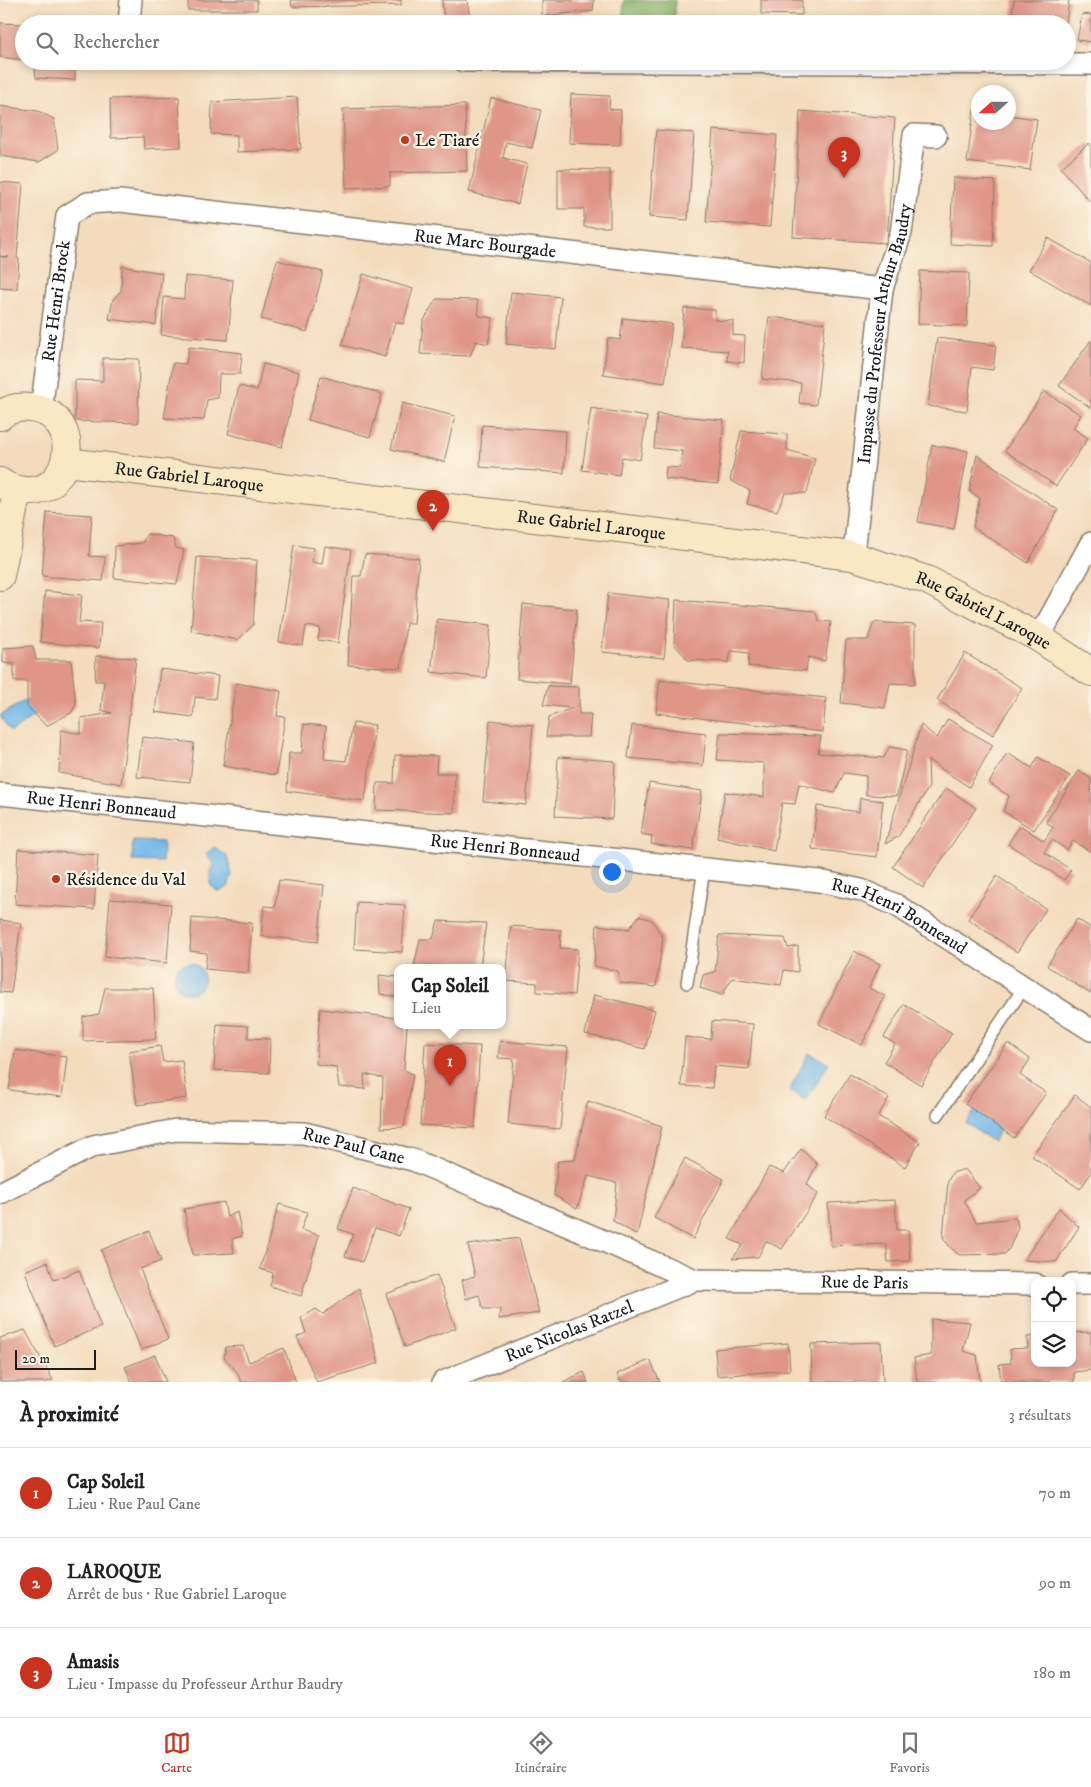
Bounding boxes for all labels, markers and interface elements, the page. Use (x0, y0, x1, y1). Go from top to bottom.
search box (15, 15, 1076, 70)
icon: search (33, 29, 61, 57)
text: Rechercher (73, 31, 159, 54)
north arrow (971, 85, 1016, 130)
place label: Le Tiaré (415, 130, 480, 152)
marker: Le Tiaré (399, 134, 411, 146)
pin: 3 (828, 137, 860, 178)
street label: Impasse du Professeur Arthur Baudry (854, 202, 917, 465)
street label: Rue Marc Bourgade (413, 225, 557, 263)
street label: Rue Henri Brock (38, 239, 76, 363)
street label: Rue Gabriel Laroque (113, 458, 265, 498)
pin: 2 (417, 490, 449, 531)
street label: Rue Gabriel Laroque (515, 506, 667, 546)
street label: Rue Gabriel Laroque (913, 567, 1055, 655)
street label: Rue Henri Bonneaud (25, 787, 177, 825)
street label: Rue Henri Bonneaud (429, 830, 581, 868)
your location (599, 859, 625, 885)
place label: Résidence du Val (66, 869, 186, 891)
marker: Résidence du Val (50, 873, 62, 885)
street label: Rue Henri Bonneaud (829, 874, 971, 960)
popup (394, 964, 506, 1029)
text: Cap Soleil (411, 975, 489, 998)
text: Lieu (411, 998, 441, 1018)
pin: 1 (434, 1045, 466, 1086)
street label: Rue Paul Cane (300, 1123, 407, 1170)
street label: Rue de Paris (820, 1271, 908, 1295)
map controls (1031, 1277, 1076, 1367)
button: locate (1031, 1277, 1076, 1322)
street label: Rue Nicolas Ratzel (502, 1296, 637, 1368)
button: layers (1031, 1322, 1076, 1367)
scale bar (15, 1347, 96, 1370)
text: 20 m (22, 1350, 50, 1368)
text: À proximité (20, 1402, 119, 1428)
text: 3 résultats (1009, 1405, 1071, 1425)
text: Cap Soleil (67, 1471, 145, 1494)
text: 1 (33, 1483, 39, 1503)
text: 70 m (1039, 1483, 1071, 1503)
text: Lieu · Rue Paul Cane (67, 1494, 201, 1514)
text: LAROQUE (67, 1561, 161, 1584)
text: 2 (32, 1573, 40, 1593)
text: 90 m (1039, 1573, 1071, 1593)
text: Arrêt de bus · Rue Gabriel Laroque (67, 1584, 287, 1604)
text: Amasis (67, 1651, 119, 1674)
text: 3 (33, 1663, 39, 1683)
text: 180 m (1033, 1663, 1071, 1683)
text: Lieu · Impasse du Professeur Arthur Baudry (67, 1674, 343, 1694)
tab: Carte (161, 1729, 192, 1777)
tab: Itinéraire (514, 1729, 567, 1777)
tab: Favoris (889, 1729, 930, 1777)

